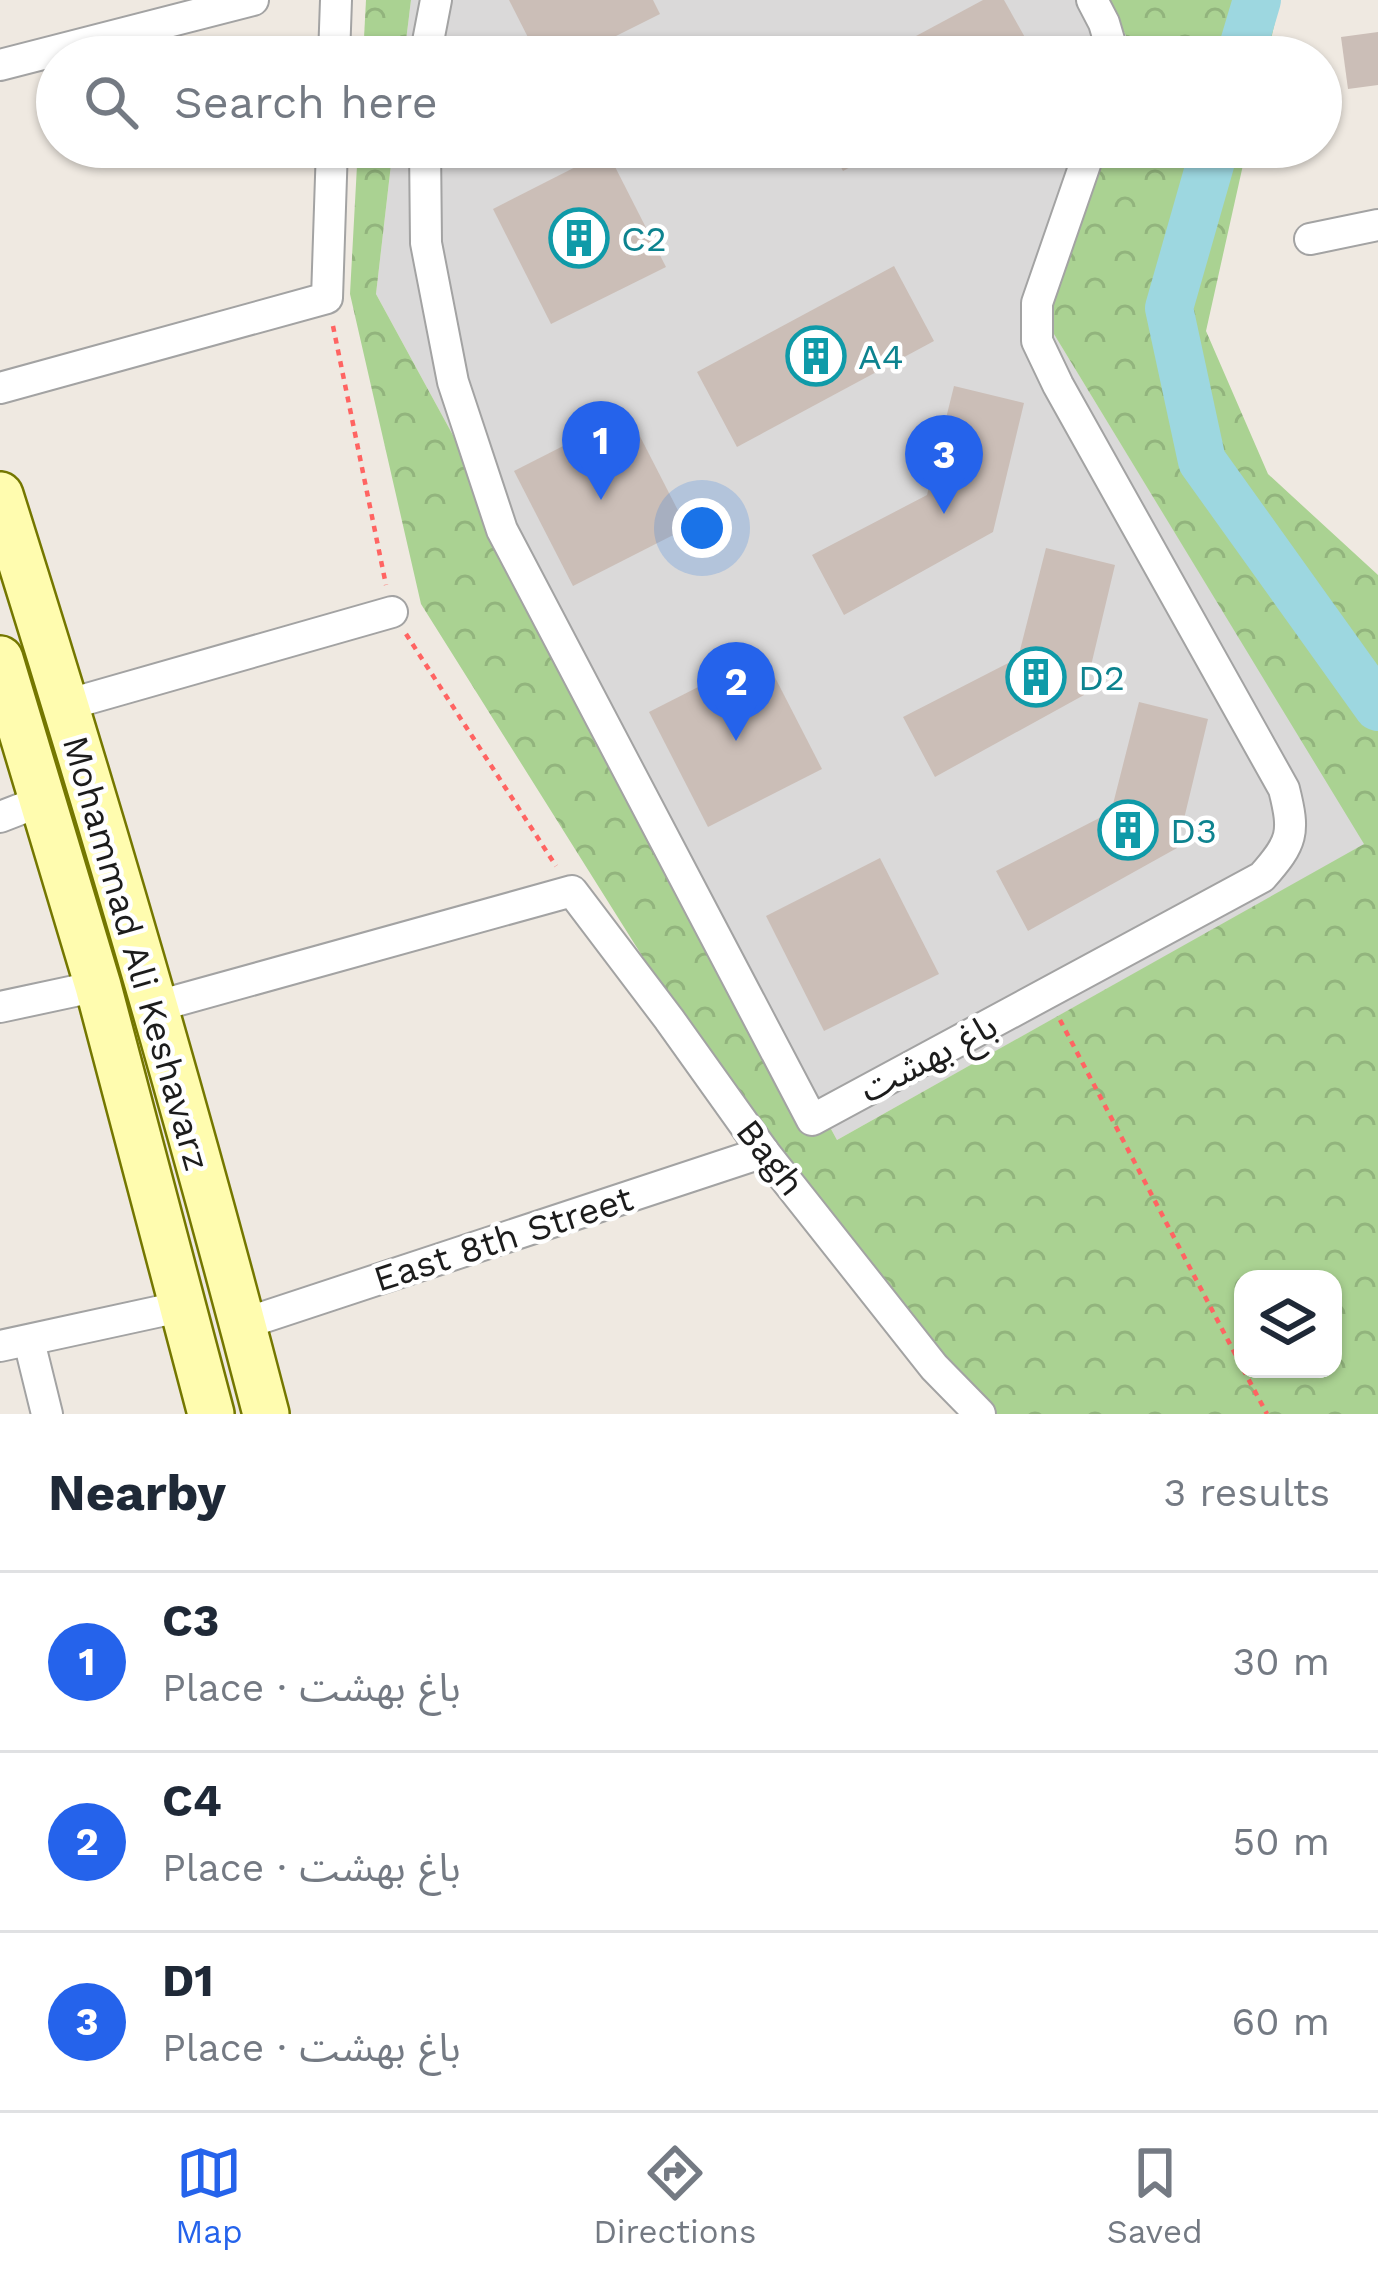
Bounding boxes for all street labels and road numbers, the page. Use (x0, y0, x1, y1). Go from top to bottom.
street label: Mohammad Ali Keshavarz (54, 731, 218, 1175)
street label: باغ بهشت (853, 1004, 1006, 1116)
street label: Bagh (727, 1111, 813, 1204)
street label: East 8th Street (368, 1177, 638, 1301)

